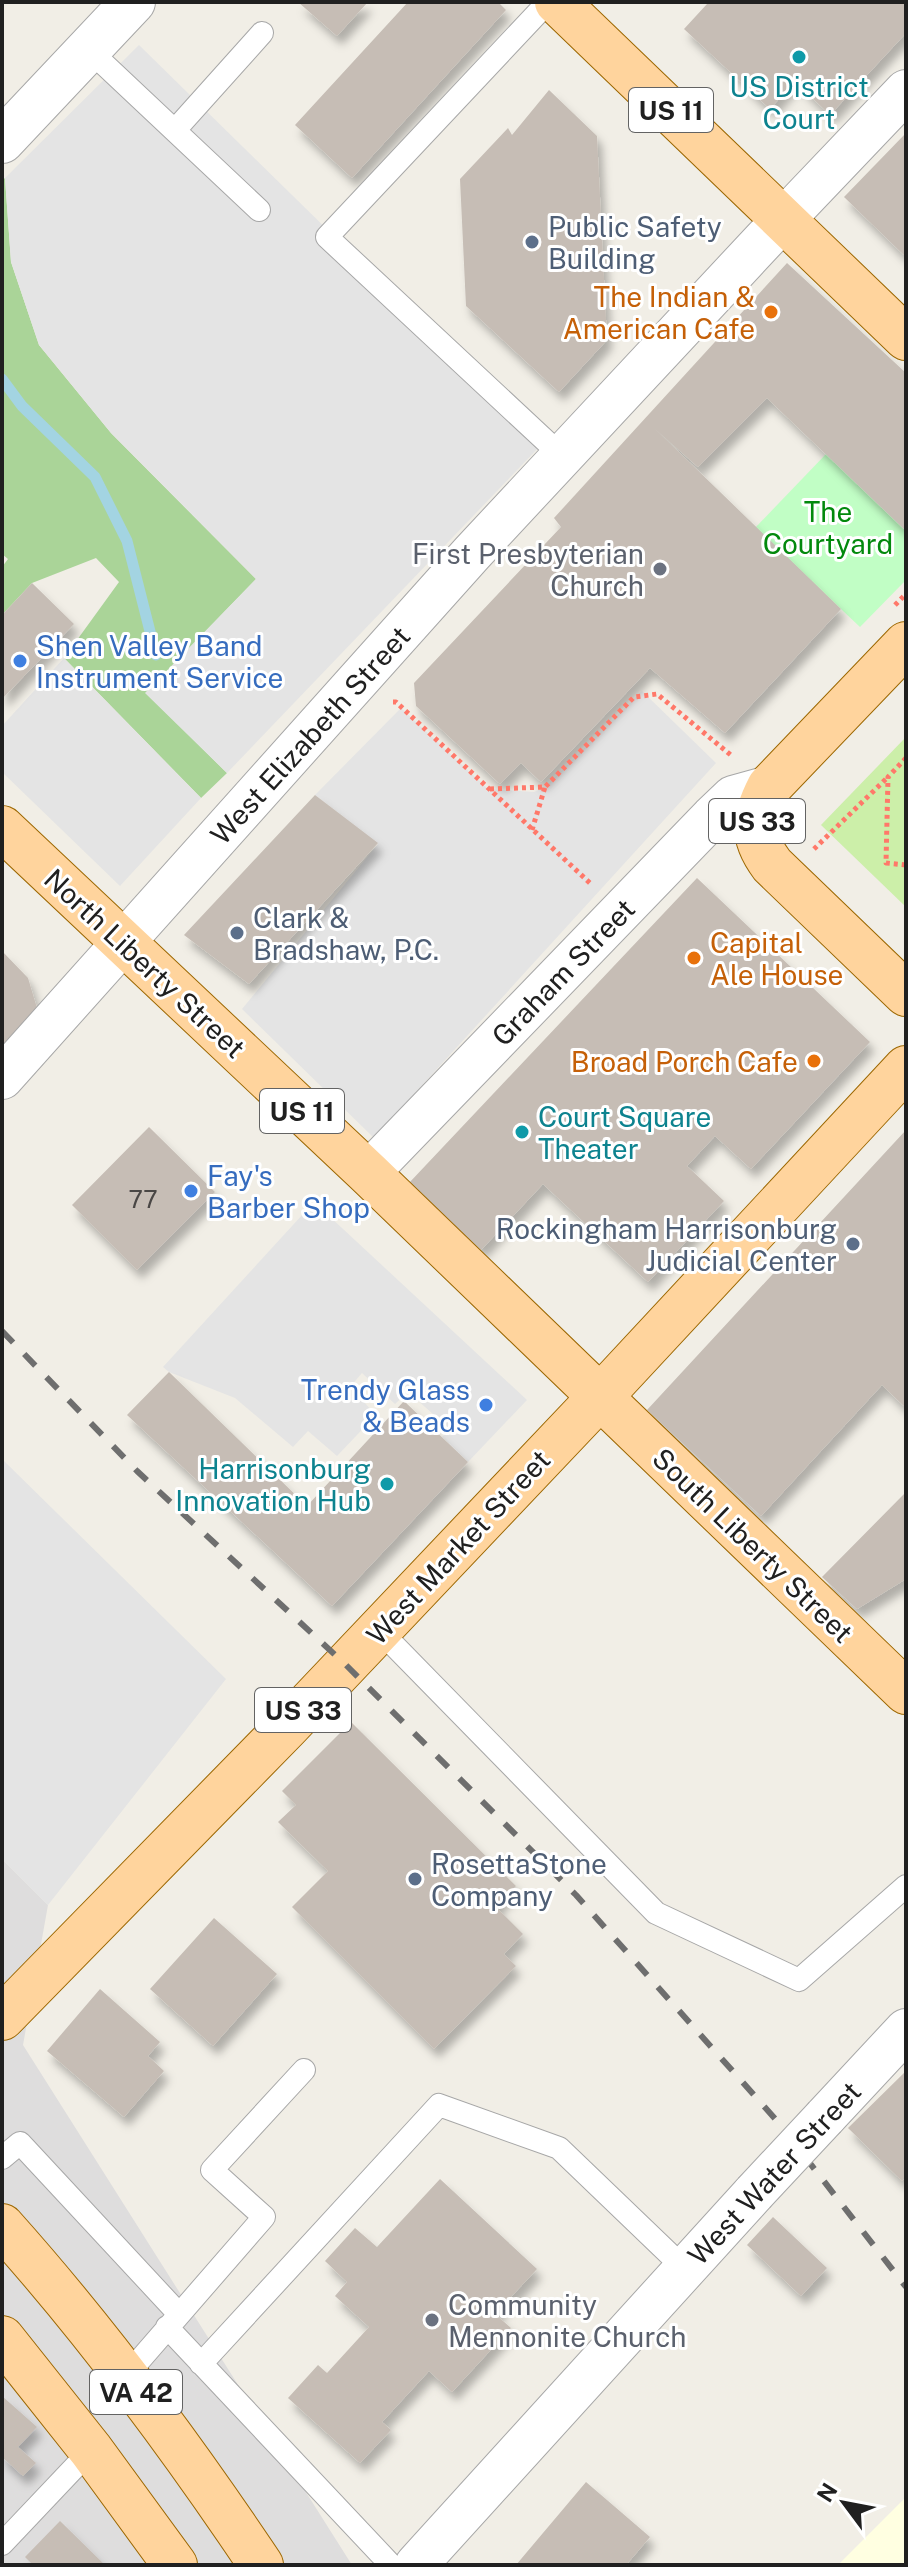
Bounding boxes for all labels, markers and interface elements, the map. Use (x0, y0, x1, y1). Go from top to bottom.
marker: US District Court (790, 48, 808, 66)
place label: US District Court (729, 70, 869, 135)
road number: US 11 (629, 88, 713, 132)
place label: Public Safety Building (548, 210, 722, 275)
marker: Public Safety Building (523, 233, 541, 251)
place label: The Indian & American Cafe (563, 280, 755, 345)
marker: The Indian & American Cafe (762, 303, 780, 321)
park label: The Courtyard (763, 495, 893, 560)
place label: First Presbyterian Church (412, 537, 644, 602)
marker: First Presbyterian Church (651, 560, 669, 578)
street label: West Elizabeth Street (204, 619, 416, 851)
place label: Shen Valley Band Instrument Service (36, 629, 283, 694)
marker: Shen Valley Band Instrument Service (11, 652, 29, 670)
road number: US 33 (709, 799, 805, 843)
street label: North Liberty Street (38, 862, 252, 1064)
street label: Graham Street (485, 892, 641, 1052)
place label: Clark & Bradshaw, P.C. (253, 901, 439, 966)
marker: Clark & Bradshaw, P.C. (228, 924, 246, 942)
place label: Capital Ale House (710, 926, 843, 991)
marker: Capital Ale House (685, 949, 703, 967)
place label: Broad Porch Cafe (571, 1045, 798, 1078)
marker: Broad Porch Cafe (805, 1052, 823, 1070)
road number: US 11 (260, 1089, 344, 1133)
place label: Court Square Theater (538, 1100, 711, 1165)
marker: Court Square Theater (513, 1123, 531, 1141)
place label: Fay's Barber Shop (207, 1159, 370, 1224)
marker: Fay's Barber Shop (182, 1182, 200, 1200)
house number: 77 (128, 1185, 158, 1213)
place label: Rockingham Harrisonburg Judicial Center (496, 1212, 837, 1277)
marker: Rockingham Harrisonburg Judicial Center (844, 1235, 862, 1253)
place label: Trendy Glass & Beads (301, 1373, 470, 1438)
marker: Trendy Glass & Beads (477, 1396, 495, 1414)
street label: South Liberty Street (646, 1441, 860, 1649)
street label: West Market Street (359, 1443, 557, 1651)
place label: Harrisonburg Innovation Hub (175, 1452, 371, 1517)
marker: Harrisonburg Innovation Hub (378, 1475, 396, 1493)
road number: US 33 (255, 1688, 351, 1732)
place label: RosettaStone Company (431, 1847, 607, 1912)
marker: RosettaStone Company (406, 1870, 424, 1888)
street label: West Water Street (681, 2075, 867, 2271)
place label: Community Mennonite Church (448, 2288, 686, 2353)
marker: Community Mennonite Church (423, 2311, 441, 2329)
road number: VA 42 (90, 2370, 182, 2414)
north arrow (804, 2463, 884, 2543)
text: N (811, 2478, 843, 2507)

